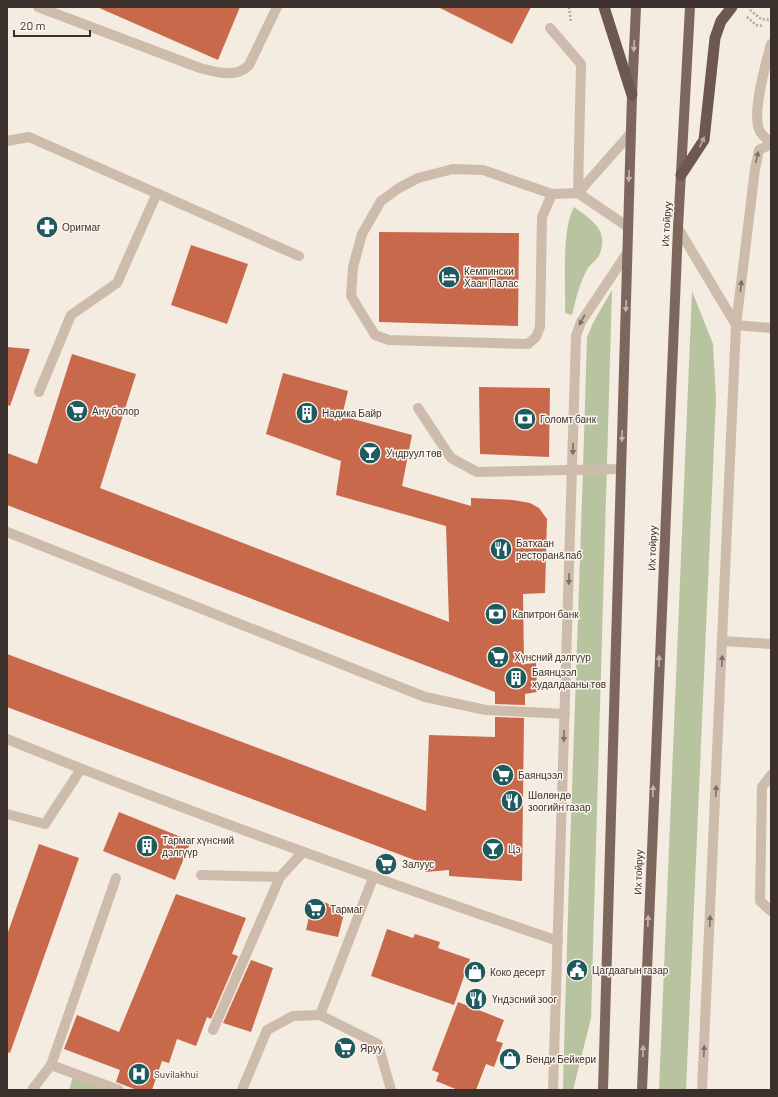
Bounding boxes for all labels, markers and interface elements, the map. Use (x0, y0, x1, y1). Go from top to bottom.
scale bar (14, 12, 90, 38)
text: 20 m (20, 18, 46, 32)
one-way arrow (631, 40, 637, 53)
one-way arrow (698, 136, 705, 148)
one-way arrow (755, 151, 761, 163)
one-way arrow (626, 170, 633, 182)
street label: Их тойруу (659, 201, 673, 247)
pharmacy icon: Оригмаг (34, 214, 60, 240)
place label: Оригмаг (62, 221, 101, 233)
hotel icon: Кемпински Хаан Палас (436, 264, 462, 290)
place label: Кемпински Хаан Палас (464, 265, 518, 289)
one-way arrow (737, 280, 744, 292)
one-way arrow (622, 300, 629, 312)
one-way arrow (579, 314, 586, 326)
supermarket icon: Ану болор (64, 398, 90, 424)
building icon: Надика Байр (294, 400, 320, 426)
place label: Ану болор (92, 405, 140, 417)
bank icon: Голомт банк (512, 406, 538, 432)
place label: Надика Байр (322, 407, 382, 419)
place label: Голомт банк (540, 413, 597, 425)
one-way arrow (618, 430, 625, 442)
bar icon: Ундруул төв (357, 440, 383, 466)
one-way arrow (569, 443, 576, 455)
place label: Ундруул төв (386, 447, 442, 459)
street label: Их тойруу (645, 525, 659, 571)
restaurant icon: Батхаан ресторан&паб (488, 536, 514, 562)
place label: Батхаан ресторан&паб (516, 537, 582, 561)
one-way arrow (566, 573, 572, 586)
bank icon: Капитрон банк (483, 601, 509, 627)
place label: Капитрон банк (512, 608, 579, 620)
supermarket icon: Хүнсний дэлгүүр (485, 644, 511, 670)
place label: Хүнсний дэлгүүр (514, 651, 591, 663)
one-way arrow (656, 654, 662, 667)
one-way arrow (719, 655, 726, 667)
building icon: Баянцээл худалдааны төв (503, 665, 529, 691)
place label: Баянцээл худалдааны төв (532, 666, 606, 690)
one-way arrow (561, 730, 568, 742)
supermarket icon: Баянцээл (490, 762, 516, 788)
place label: Баянцээл (518, 769, 563, 781)
one-way arrow (713, 784, 719, 797)
one-way arrow (650, 785, 657, 797)
restaurant icon: Шөлөндө зоогийн газар (499, 788, 525, 814)
place label: Шөлөндө зоогийн газар (528, 789, 591, 813)
building icon: Тармаг хүнсний дэлгүүр (134, 833, 160, 859)
place label: Тармаг хүнсний дэлгүүр (162, 834, 234, 858)
bar icon: Цэ (480, 836, 506, 862)
place label: Цэ (508, 843, 521, 855)
street label: Их тойруу (631, 849, 645, 895)
supermarket icon: Залуус (373, 851, 399, 877)
place label: Залуус (402, 858, 434, 870)
supermarket icon: Тармаг (302, 896, 328, 922)
place label: Тармаг (330, 903, 363, 915)
one-way arrow (644, 915, 651, 927)
one-way arrow (706, 915, 713, 927)
public building icon: Цагдаагын газар (564, 957, 590, 983)
shop icon: Коко десерт (462, 959, 488, 985)
place label: Цагдаагын газар (592, 964, 669, 976)
place label: Коко десерт (490, 966, 546, 978)
restaurant icon: Үндэсний зоог (463, 986, 489, 1012)
place label: Үндэсний зоог (492, 993, 557, 1005)
supermarket icon: Яруу (332, 1035, 358, 1061)
place label: Яруу (360, 1042, 383, 1054)
one-way arrow (640, 1044, 646, 1057)
one-way arrow (701, 1044, 707, 1057)
shop icon: Венди Бейкери (497, 1046, 523, 1072)
place label: Венди Бейкери (526, 1053, 596, 1065)
hospital icon: Suvilakhui (126, 1061, 152, 1087)
place label: Suvilakhui (154, 1068, 198, 1080)

